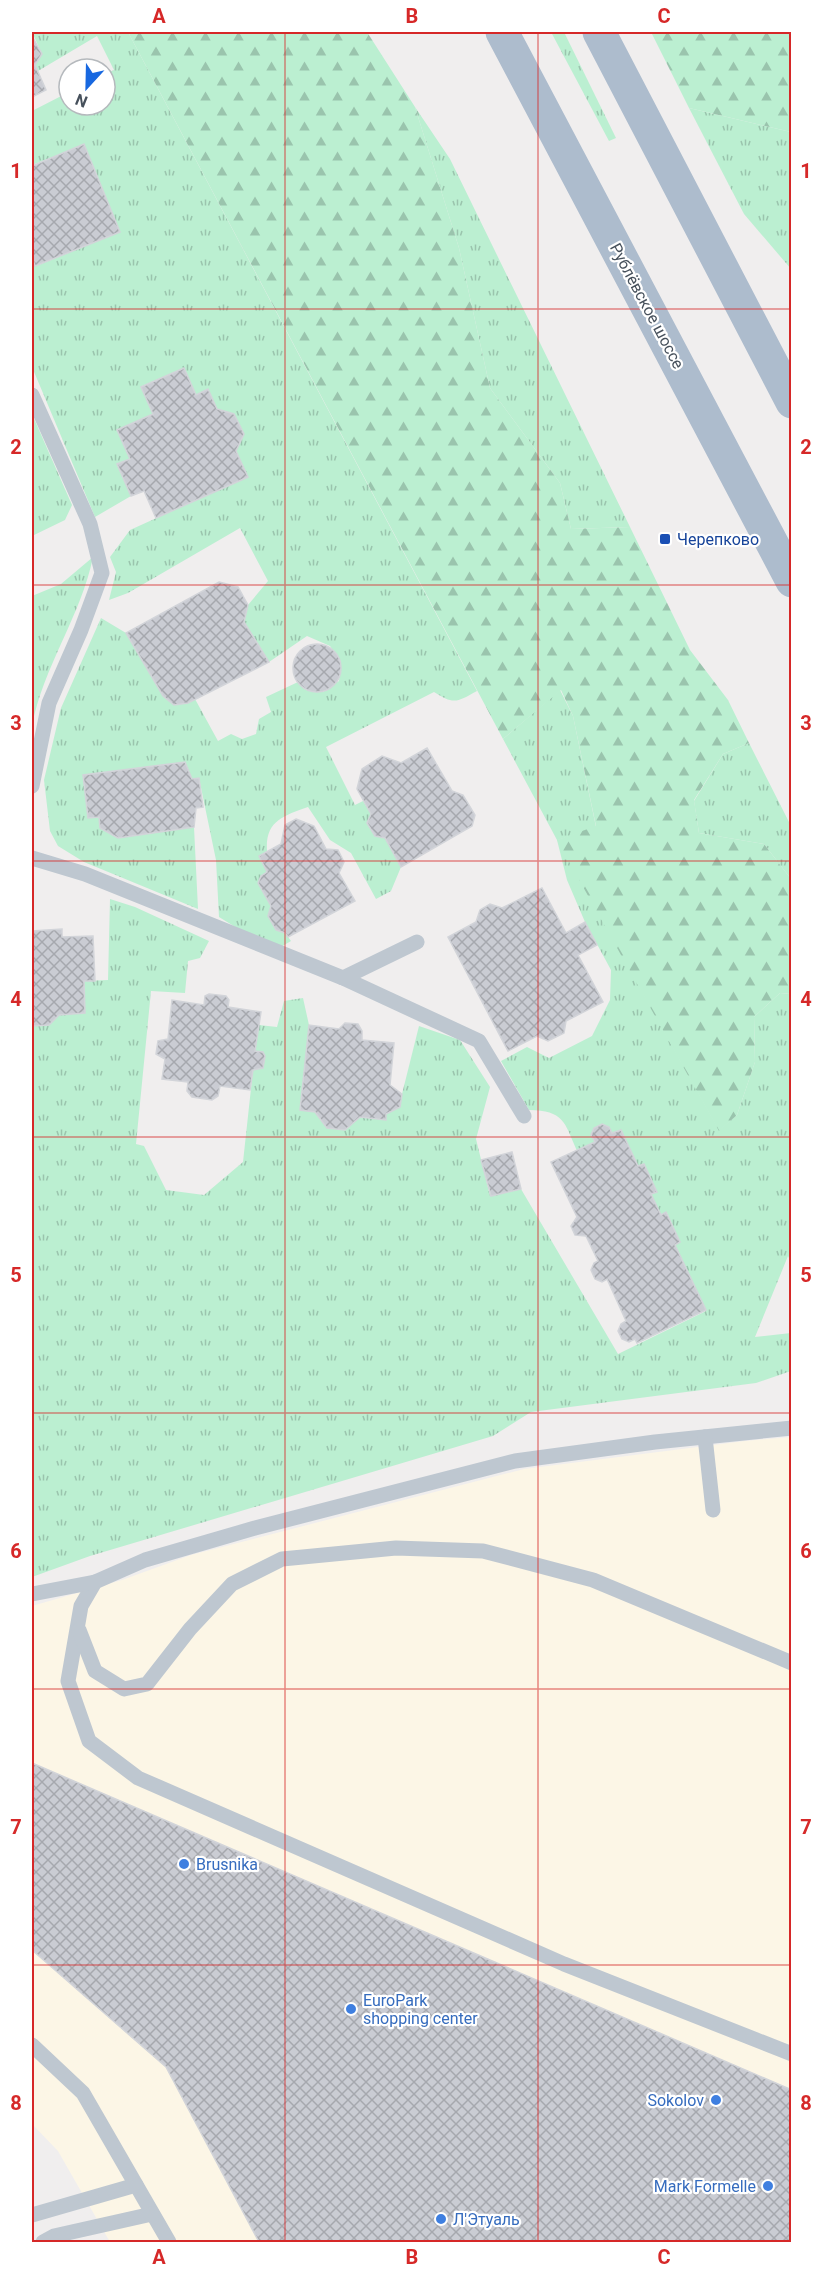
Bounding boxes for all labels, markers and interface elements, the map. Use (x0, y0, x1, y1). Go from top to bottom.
text: A (152, 4, 166, 28)
text: B (406, 4, 418, 28)
text: C (657, 4, 671, 28)
north arrow (57, 57, 117, 117)
text: N (73, 90, 90, 111)
text: 1 (10, 159, 22, 183)
text: 1 (800, 159, 812, 183)
street label: Рублёвское шоссе (606, 240, 688, 372)
text: 2 (10, 435, 22, 459)
text: 2 (800, 435, 812, 459)
place label: Черепково (677, 530, 759, 549)
marker: Черепково (658, 532, 672, 546)
text: 3 (10, 711, 22, 735)
text: 3 (800, 711, 812, 735)
text: 4 (10, 987, 22, 1011)
text: 4 (800, 987, 812, 1011)
text: 5 (10, 1263, 22, 1287)
text: 5 (800, 1263, 812, 1287)
text: 6 (10, 1539, 22, 1563)
text: 6 (800, 1539, 812, 1563)
text: 7 (10, 1815, 22, 1839)
text: 7 (800, 1815, 812, 1839)
place label: Brusnika (196, 1855, 258, 1874)
marker: Brusnika (177, 1857, 191, 1871)
place label: EuroPark shopping center (363, 1991, 478, 2028)
marker: EuroPark shopping center (344, 2002, 358, 2016)
text: 8 (10, 2091, 22, 2115)
place label: Sokolov (647, 2091, 704, 2110)
text: 8 (800, 2091, 812, 2115)
marker: Sokolov (709, 2093, 723, 2107)
place label: Mark Formelle (654, 2177, 756, 2196)
marker: Mark Formelle (761, 2179, 775, 2193)
place label: Л'Этуаль (453, 2210, 520, 2229)
marker: Л'Этуаль (434, 2212, 448, 2226)
text: A (152, 2245, 166, 2269)
text: B (406, 2245, 418, 2269)
text: C (657, 2245, 671, 2269)

